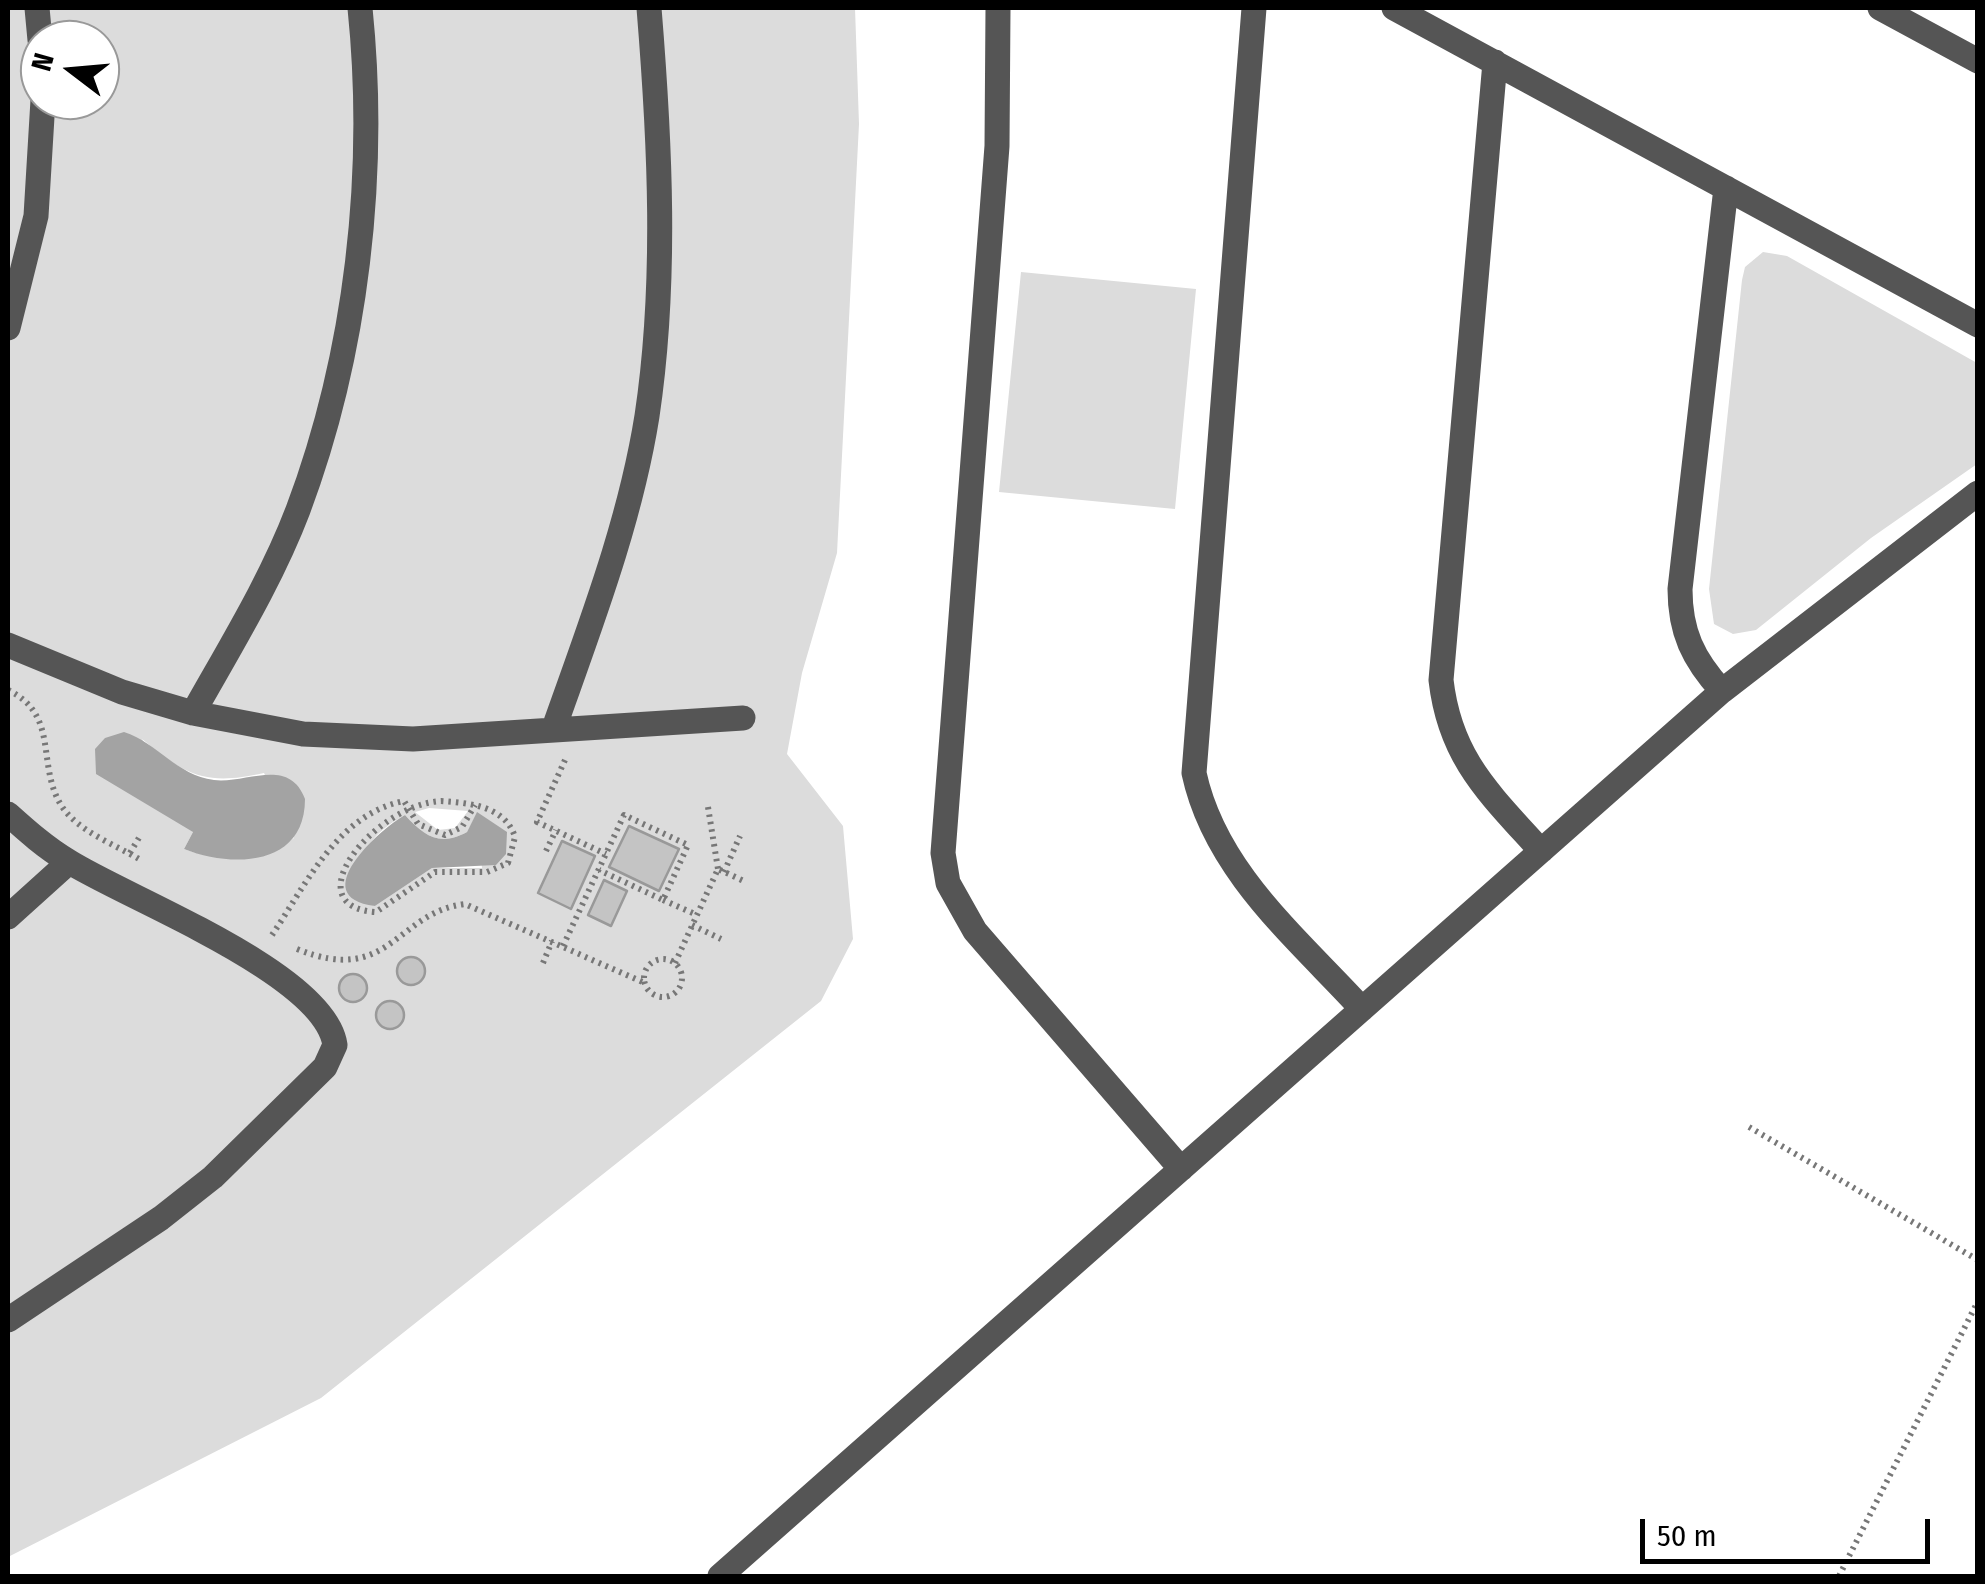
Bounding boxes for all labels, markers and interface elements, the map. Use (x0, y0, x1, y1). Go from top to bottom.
north arrow (20, 20, 120, 120)
text: N (24, 50, 61, 75)
scale bar (1645, 1499, 1935, 1561)
text: 50 m (1657, 1518, 1717, 1554)

